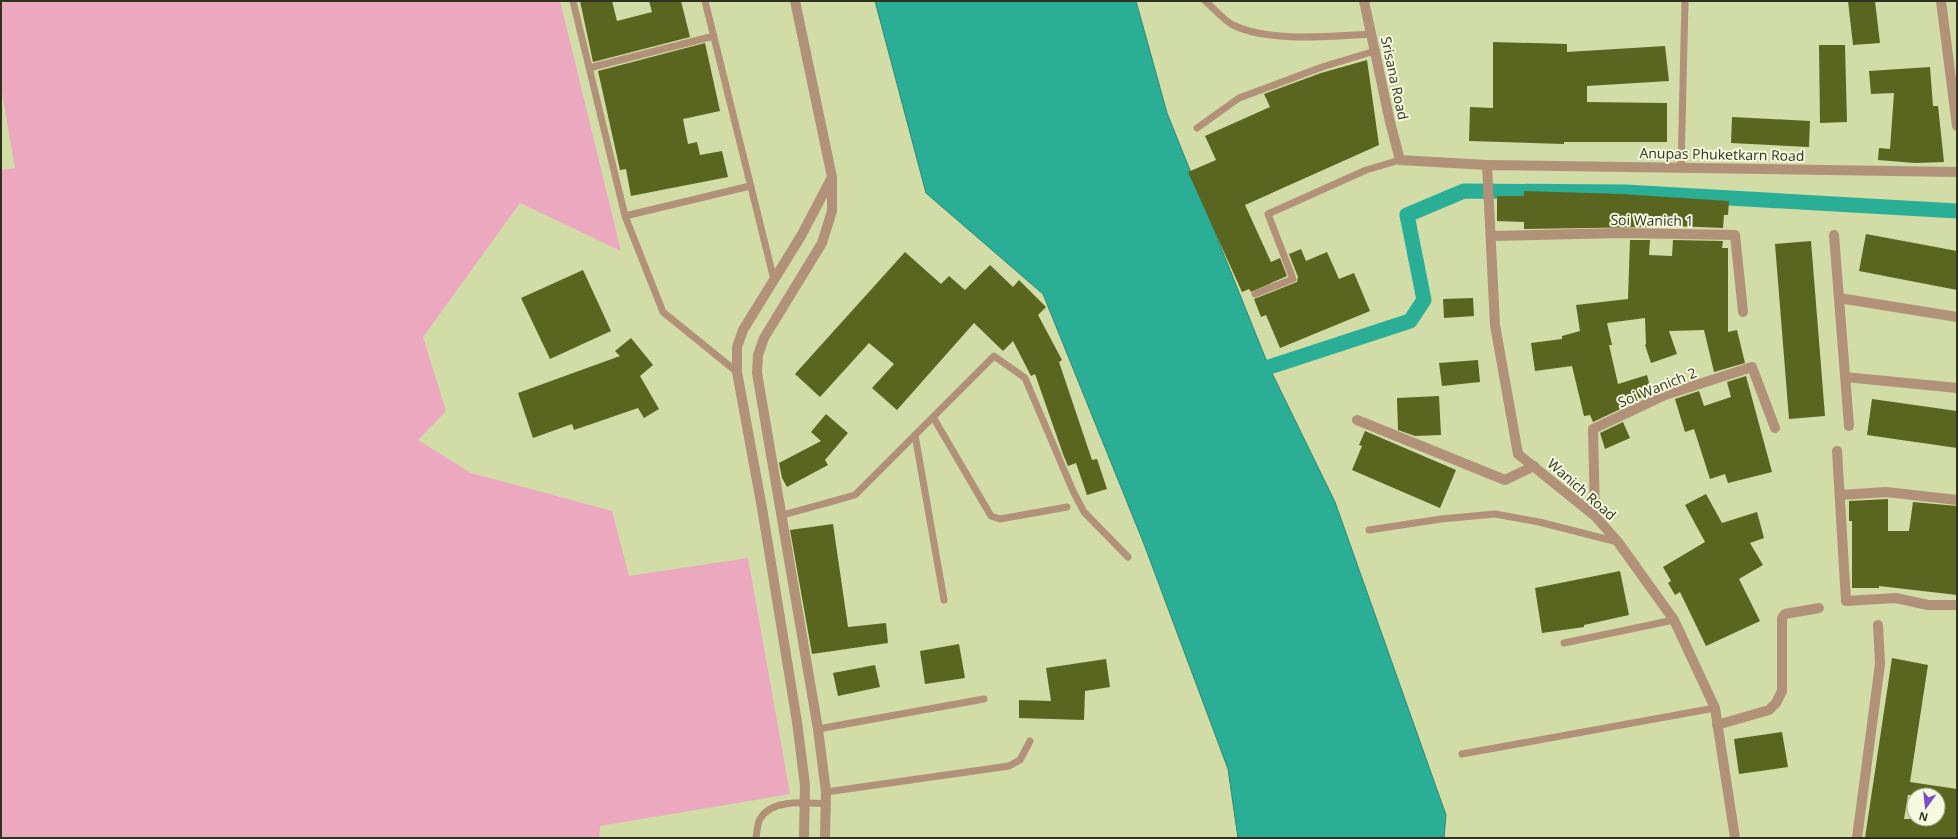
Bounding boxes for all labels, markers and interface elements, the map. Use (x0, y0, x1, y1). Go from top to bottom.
street label: Srisana Road (1377, 35, 1413, 121)
street label: Anupas Phuketkarn Road (1639, 143, 1805, 165)
street label: Soi Wanich 1 (1610, 210, 1694, 230)
street label: Soi Wanich 2 (1615, 363, 1699, 411)
street label: Wanich Road (1544, 454, 1620, 524)
north arrow (1906, 787, 1946, 827)
text: N (1917, 809, 1930, 826)

